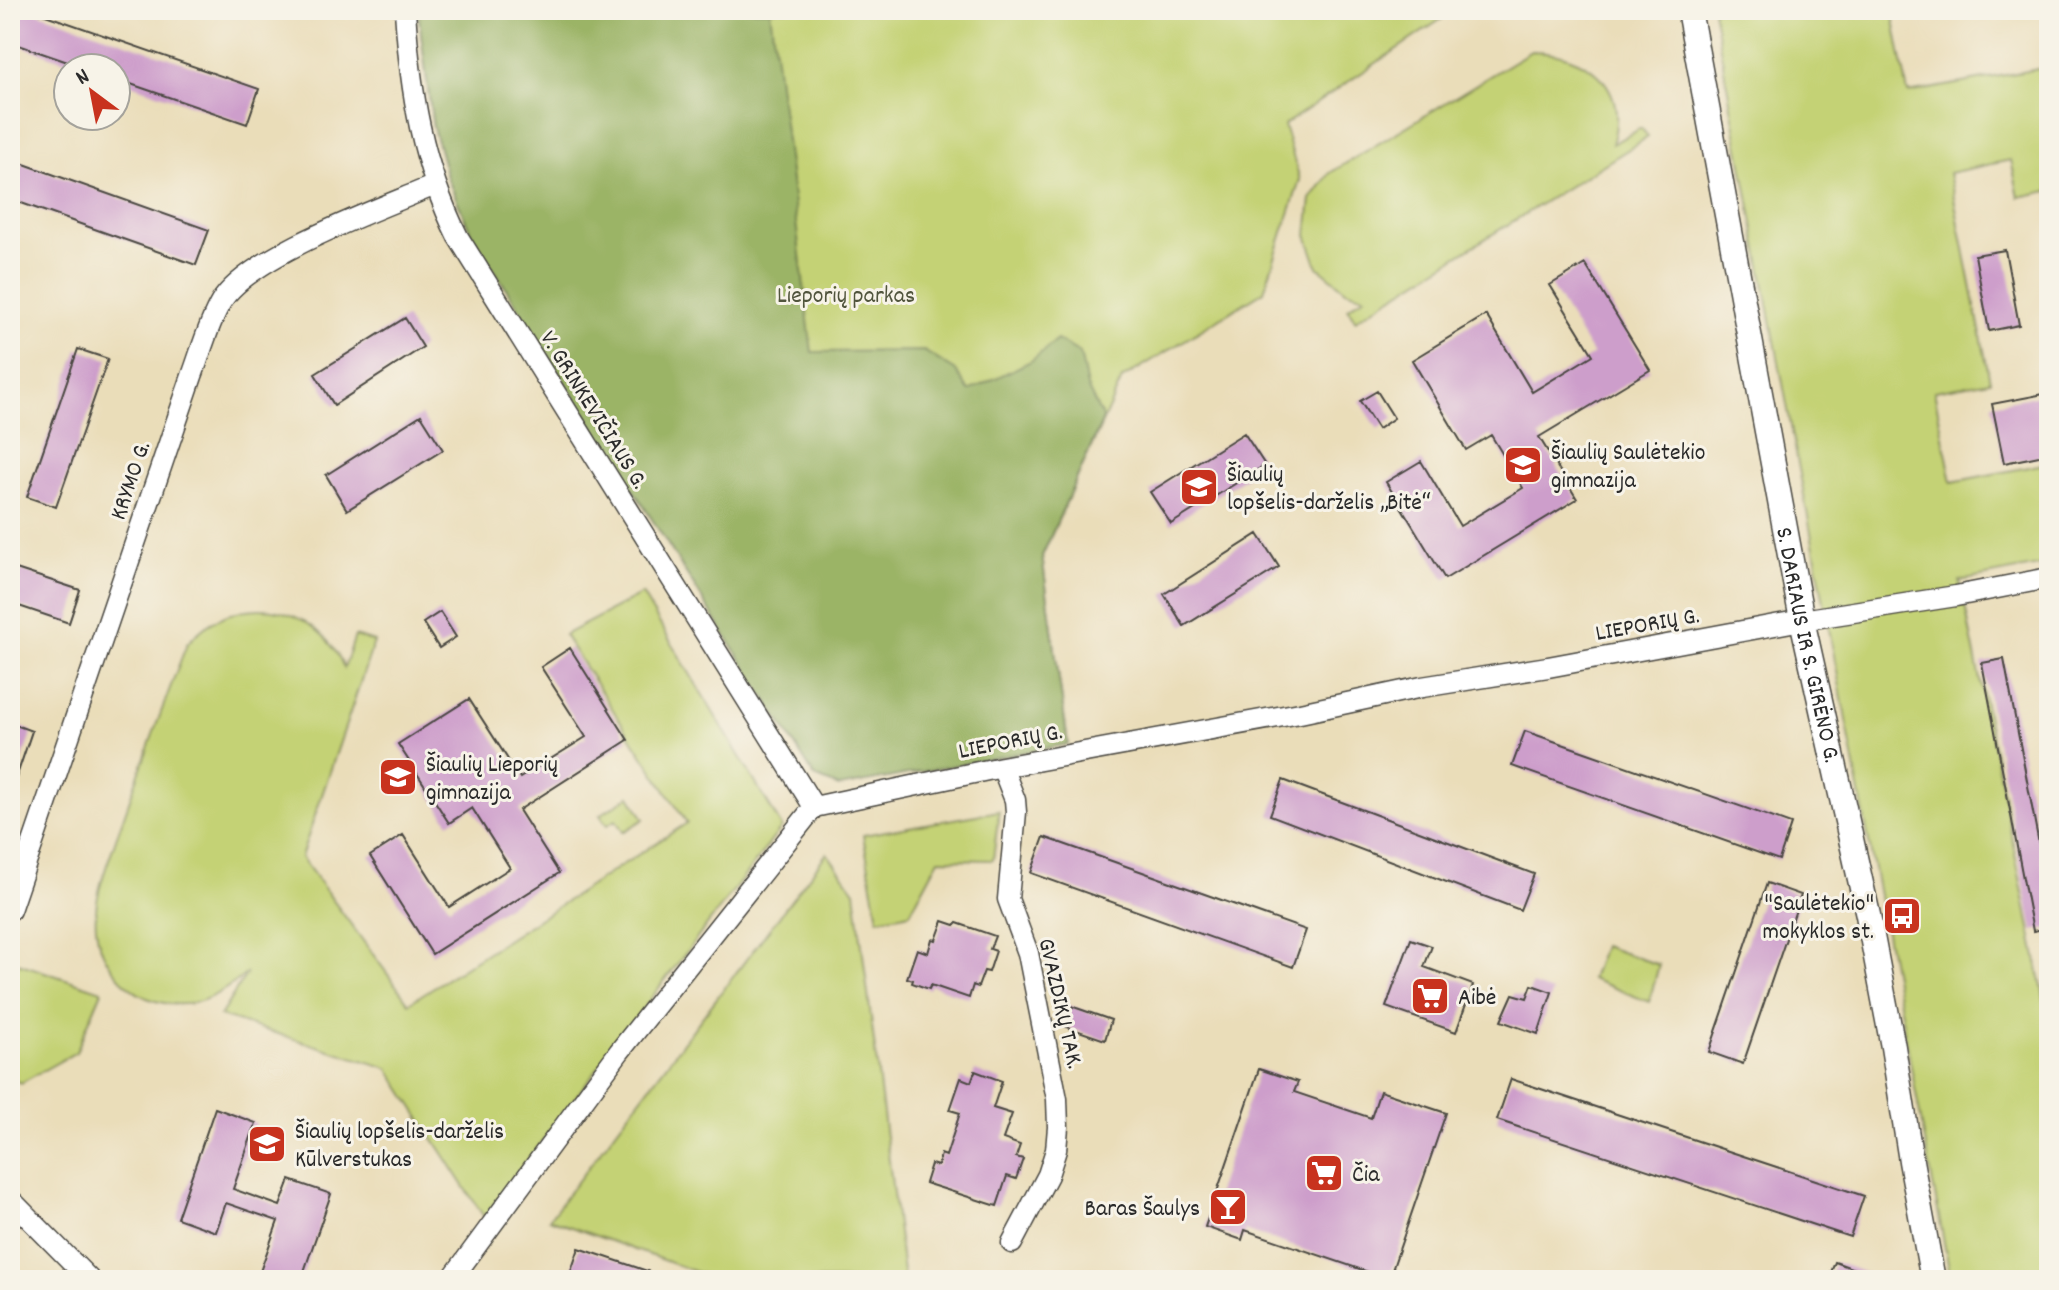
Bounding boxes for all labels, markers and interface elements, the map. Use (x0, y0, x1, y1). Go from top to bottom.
north arrow (52, 52, 132, 132)
text: N (70, 62, 96, 94)
park label: Lieporių parkas (777, 280, 915, 314)
street label: V. GRINKEVIČIAUS G. (530, 325, 655, 496)
street label: KRYMO G. (103, 437, 161, 525)
place label: Šiaulių Saulėtekio gimnazija (1551, 437, 1705, 499)
school or university icon: Šiaulių Saulėtekio gimnazija (1502, 444, 1544, 486)
place label: Šiaulių lopšelis-darželis „Bitė“ (1227, 459, 1431, 521)
school or university icon: Šiaulių lopšelis-darželis „Bitė“ (1178, 466, 1220, 508)
street label: S. DARIAUS IR S. GIRĖNO G. (1765, 525, 1847, 766)
street label: LIEPORIŲ G. (1593, 600, 1702, 652)
street label: LIEPORIŲ G. (956, 716, 1065, 770)
place label: Šiaulių Lieporių gimnazija (426, 749, 558, 811)
school or university icon: Šiaulių Lieporių gimnazija (377, 756, 419, 798)
place label: "Saulėtekio" mokyklos st. (1762, 888, 1874, 950)
bus stop icon: "Saulėtekio" mokyklos st. (1881, 895, 1923, 937)
street label: GVAZDIKŲ TAK. (1028, 935, 1091, 1072)
supermarket icon: Aibė (1409, 975, 1451, 1017)
place label: Aibė (1458, 982, 1496, 1016)
place label: Šiaulių lopšelis-darželis Kūlverstukas (295, 1116, 504, 1178)
school or university icon: Šiaulių lopšelis-darželis Kūlverstukas (246, 1123, 288, 1165)
supermarket icon: Čia (1303, 1152, 1345, 1194)
place label: Čia (1352, 1159, 1380, 1193)
bar icon: Baras Šaulys (1207, 1186, 1249, 1228)
place label: Baras Šaulys (1085, 1193, 1200, 1227)

